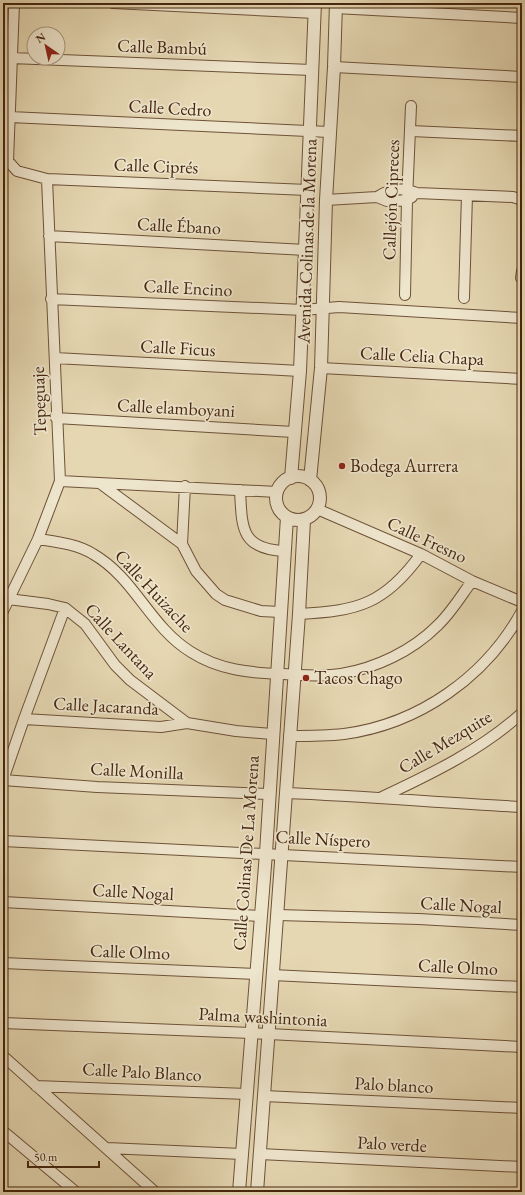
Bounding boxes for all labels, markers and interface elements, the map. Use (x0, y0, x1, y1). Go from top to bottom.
north arrow (26, 26, 66, 66)
text: N (33, 29, 48, 46)
street label: Calle Bambú (117, 33, 208, 60)
street label: Calle Cedro (128, 94, 212, 121)
street label: Avenida Colinas de la Morena (291, 137, 322, 345)
street label: Callejón Cipreces (377, 139, 404, 261)
street label: Calle Ciprés (113, 153, 199, 178)
street label: Calle Ébano (137, 212, 222, 239)
street label: Calle Encino (143, 274, 233, 301)
street label: Calle Ficus (140, 334, 216, 361)
street label: Calle Celia Chapa (360, 341, 485, 370)
street label: Tepeguaje (26, 366, 51, 436)
street label: Calle elamboyani (116, 393, 236, 422)
place label: Bodega Aurrera (350, 454, 459, 477)
marker: Bodega Aurrera (337, 461, 347, 471)
street label: Calle Fresno (384, 511, 471, 568)
street label: Calle Huizache (110, 544, 199, 637)
street label: Calle Lantana (80, 598, 163, 684)
place label: Tacos Chago (314, 666, 403, 689)
marker: Tacos Chago (301, 673, 311, 683)
street label: Calle Jacaranda (53, 691, 160, 720)
street label: Calle Mezquite (394, 705, 496, 778)
street label: Calle Colinas De La Morena (227, 754, 264, 951)
street label: Calle Monilla (90, 757, 185, 784)
street label: Calle Níspero (275, 825, 371, 852)
street label: Calle Nogal (92, 878, 174, 905)
street label: Calle Nogal (420, 891, 502, 918)
street label: Calle Olmo (90, 939, 171, 964)
street label: Calle Olmo (417, 953, 499, 980)
street label: Palma washintonia (198, 1002, 329, 1031)
street label: Calle Palo Blanco (82, 1057, 202, 1086)
street label: Palo blanco (354, 1071, 434, 1098)
street label: Palo verde (357, 1130, 427, 1157)
scale bar (28, 1143, 99, 1169)
text: 50 m (34, 1149, 58, 1165)

